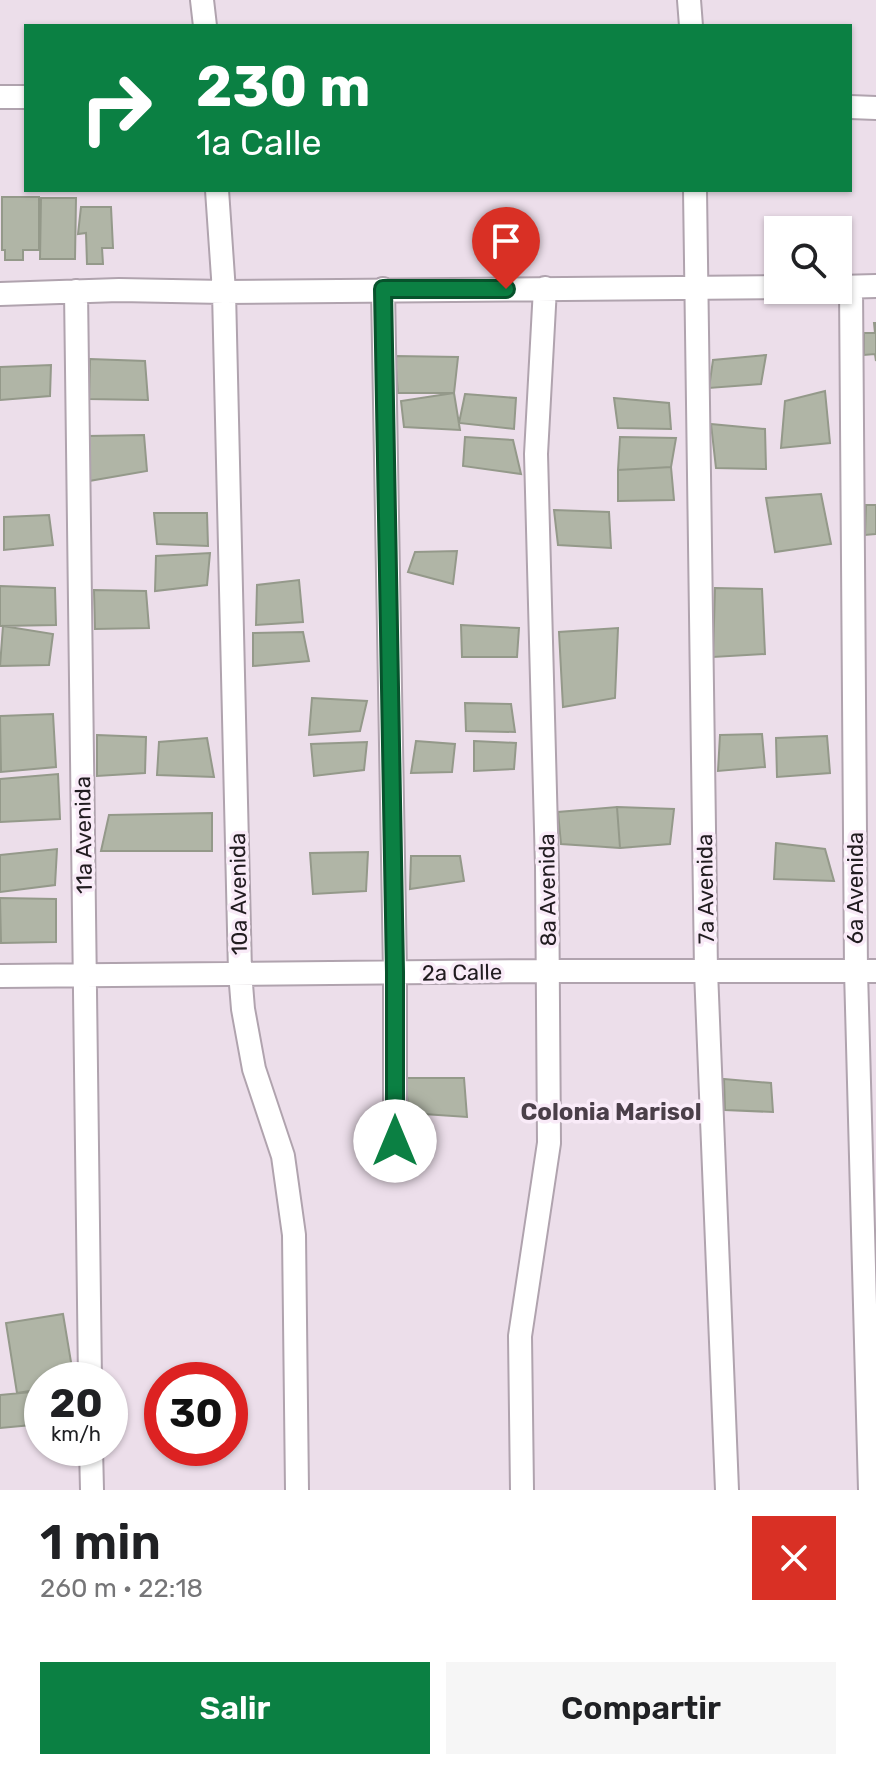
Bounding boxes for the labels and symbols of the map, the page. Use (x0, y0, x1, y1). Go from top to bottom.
pin (472, 207, 540, 289)
street label: 11a Avenida (69, 776, 98, 894)
street label: 6a Avenida (842, 832, 869, 944)
street label: 10a Avenida (224, 833, 253, 955)
street label: 8a Avenida (533, 833, 562, 947)
street label: 7a Avenida (691, 834, 720, 944)
street label: 2a Calle (422, 958, 502, 987)
district label: Colonia Marisol (520, 1098, 702, 1126)
position arrow (353, 1099, 437, 1183)
speed limit sign: 30 (144, 1362, 248, 1466)

